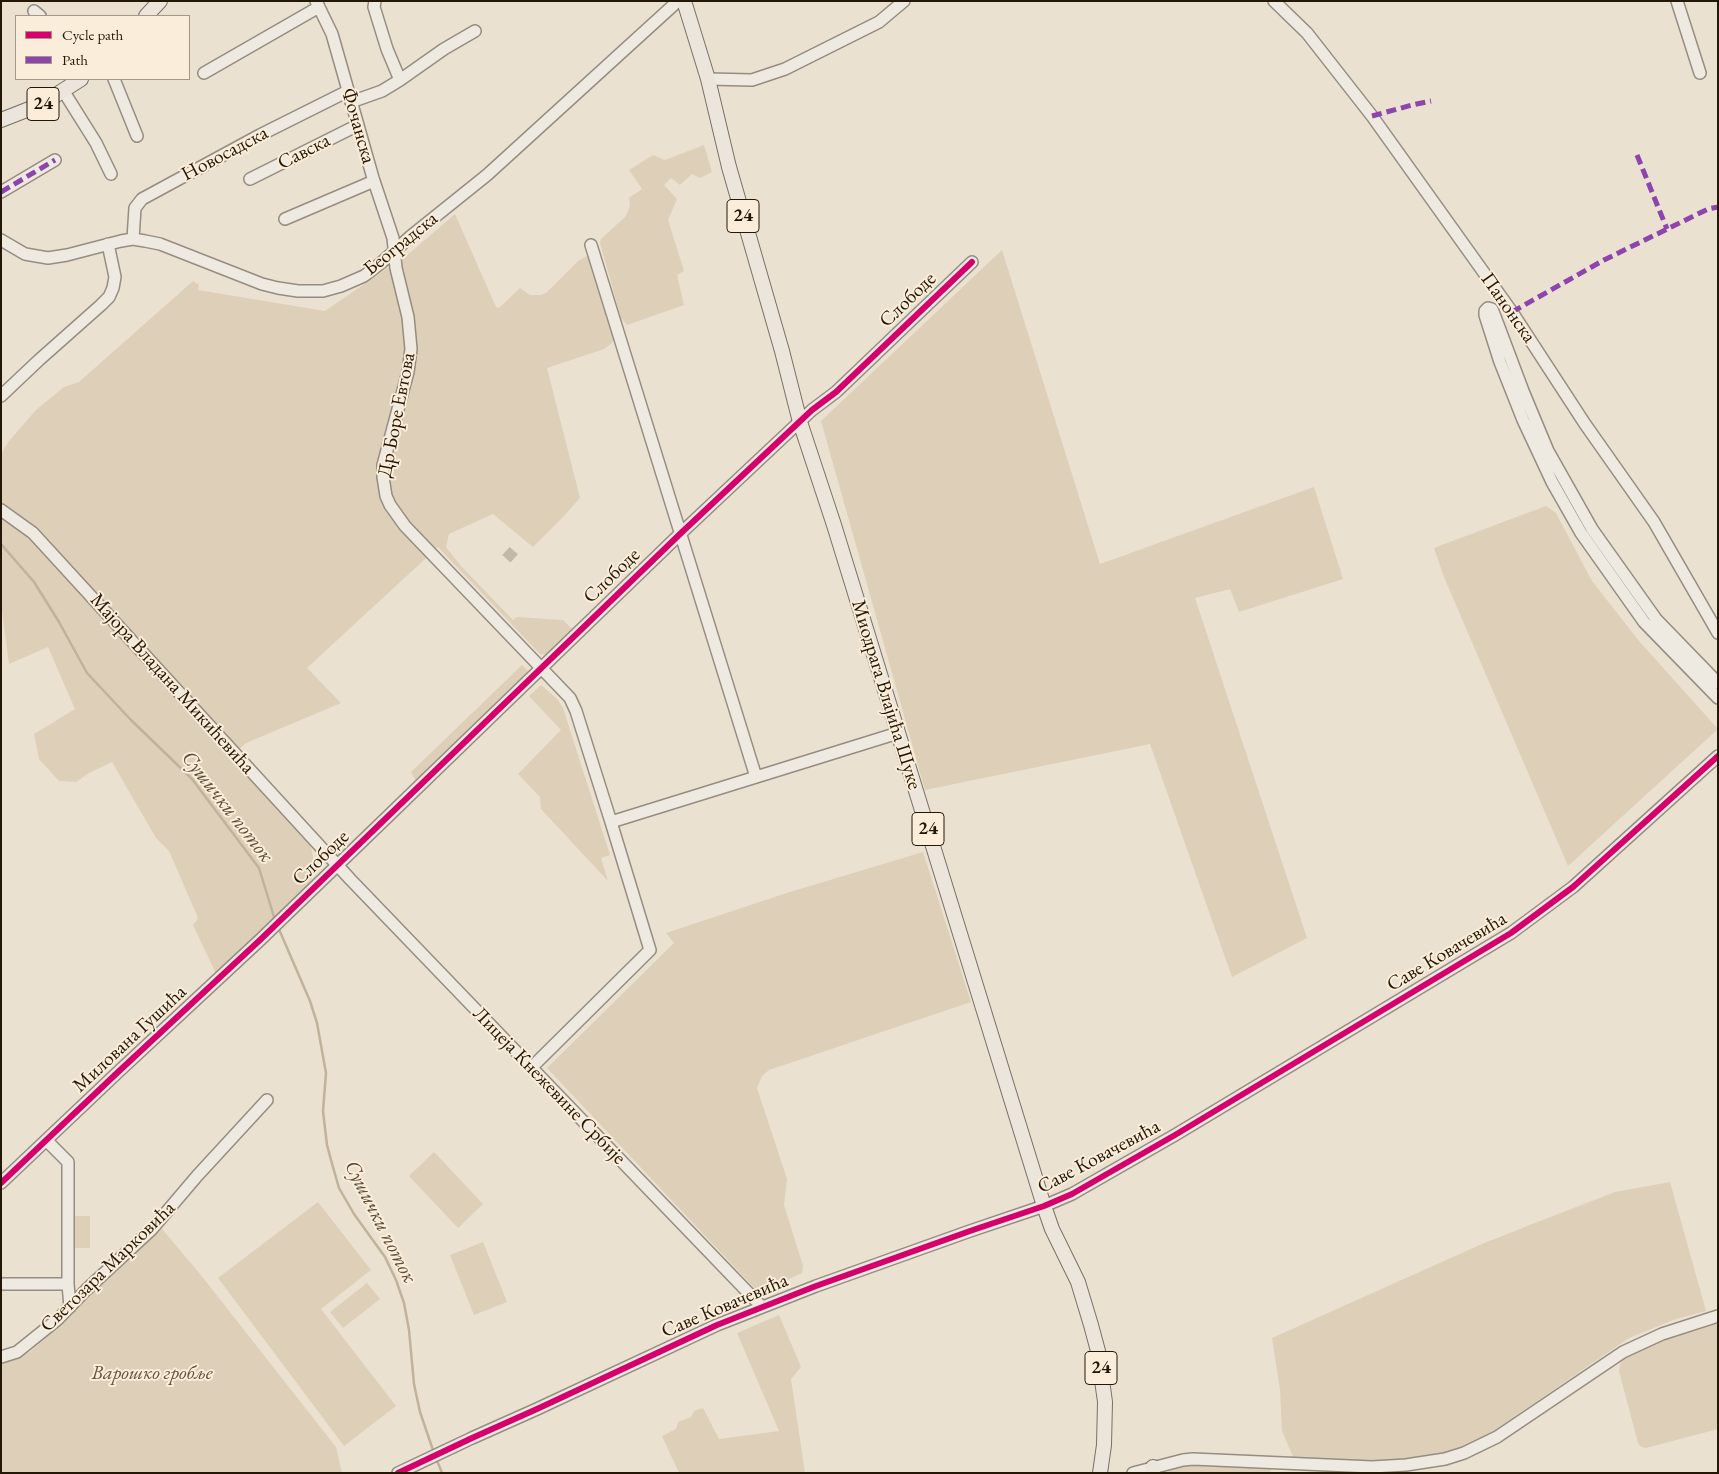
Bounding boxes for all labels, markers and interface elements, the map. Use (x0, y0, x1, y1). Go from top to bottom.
legend (15, 15, 190, 80)
text: Cycle path (62, 25, 123, 44)
text: Path (62, 50, 88, 69)
street label: Фочанска (336, 85, 380, 167)
road number: 24 (27, 88, 59, 120)
street label: Новосадска (178, 121, 272, 187)
street label: Савска (274, 129, 334, 175)
road number: 24 (727, 200, 759, 232)
street label: Београдска (359, 207, 443, 281)
street label: Слободе (875, 267, 941, 333)
street label: Панонска (1475, 268, 1541, 348)
street label: Др Боре Евтова (373, 351, 421, 479)
street label: Слободе (579, 543, 645, 609)
street label: Мајора Владана Микићевића (84, 589, 260, 779)
street label: Миодрага Влајића Шуке (846, 597, 926, 793)
water label: Сушички поток (176, 746, 278, 868)
road number: 24 (912, 812, 944, 846)
street label: Слободе (288, 825, 354, 891)
street label: Саве Ковачевића (1383, 907, 1511, 997)
street label: Милована Гушића (68, 980, 192, 1098)
street label: Лицеја Кнежевине Србије (467, 1002, 631, 1170)
street label: Саве Ковачевића (1034, 1115, 1164, 1199)
water label: Сушички поток (338, 1156, 422, 1288)
street label: Светозара Марковића (36, 1196, 180, 1338)
street label: Саве Ковачевића (658, 1269, 792, 1343)
road number: 24 (1085, 1352, 1117, 1385)
park label: Варошко гробље (91, 1362, 213, 1386)

